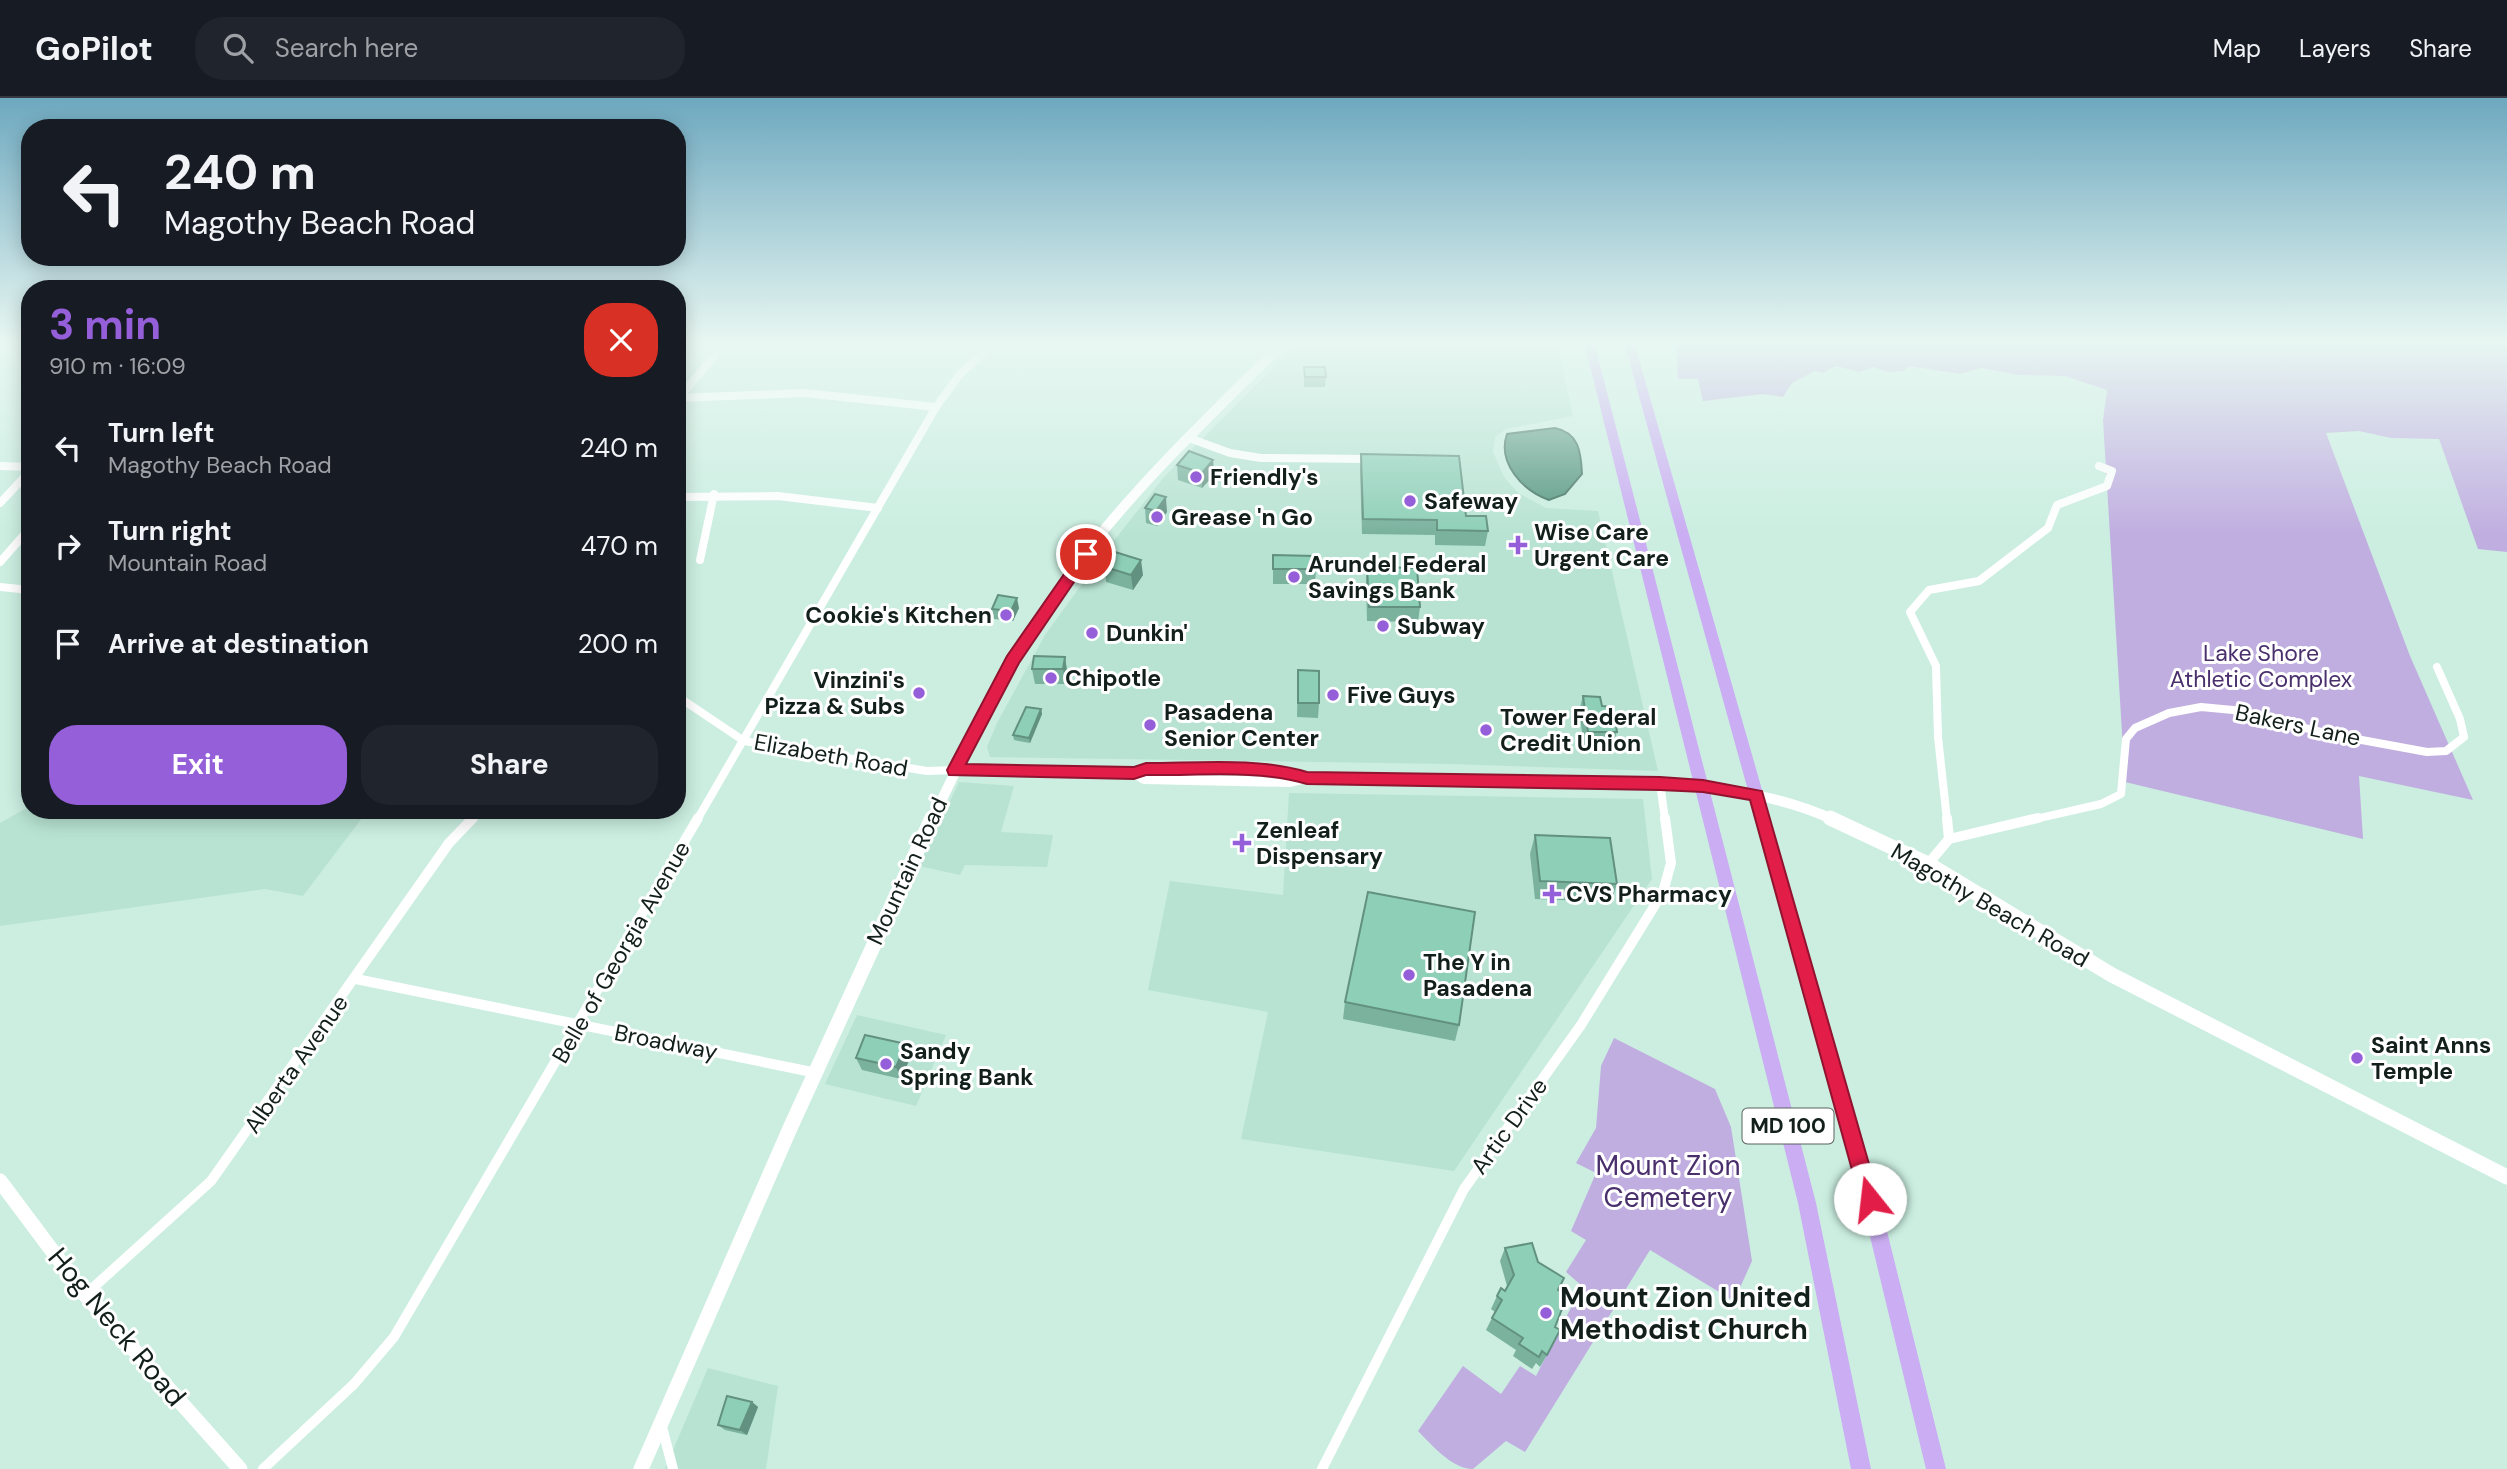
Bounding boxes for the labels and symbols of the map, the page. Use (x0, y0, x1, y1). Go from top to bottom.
place label: Friendly's (1210, 462, 1318, 492)
marker: Friendly's (1188, 469, 1204, 485)
place label: Safeway (1424, 486, 1518, 516)
marker: Safeway (1402, 493, 1418, 509)
place label: Grease 'n Go (1171, 502, 1313, 532)
marker: Grease 'n Go (1149, 509, 1165, 525)
place label: Wise Care Urgent Care (1534, 517, 1669, 573)
pin (1056, 524, 1116, 584)
marker: Wise Care Urgent Care (1508, 535, 1528, 555)
place label: Arundel Federal Savings Bank (1308, 549, 1487, 605)
marker: Arundel Federal Savings Bank (1286, 569, 1302, 585)
place label: Cookie's Kitchen (805, 600, 992, 630)
marker: Cookie's Kitchen (998, 607, 1014, 623)
place label: Subway (1397, 611, 1485, 641)
place label: Dunkin' (1106, 618, 1188, 648)
marker: Subway (1375, 618, 1391, 634)
marker: Dunkin' (1084, 625, 1100, 641)
park label: Lake Shore Athletic Complex (2170, 638, 2352, 694)
place label: Chipotle (1065, 663, 1161, 693)
place label: Vinzini's Pizza & Subs (764, 665, 905, 721)
marker: Chipotle (1043, 670, 1059, 686)
place label: Five Guys (1347, 680, 1455, 710)
marker: Vinzini's Pizza & Subs (911, 685, 927, 701)
marker: Five Guys (1325, 687, 1341, 703)
place label: Pasadena Senior Center (1164, 697, 1319, 753)
street label: Bakers Lane (2233, 697, 2363, 753)
place label: Tower Federal Credit Union (1500, 702, 1656, 758)
marker: Pasadena Senior Center (1142, 717, 1158, 733)
marker: Tower Federal Credit Union (1478, 722, 1494, 738)
street label: Elizabeth Road (752, 727, 910, 783)
street label: Mountain Road (860, 792, 954, 950)
place label: Zenleaf Dispensary (1256, 815, 1383, 871)
marker: Zenleaf Dispensary (1234, 835, 1250, 851)
street label: Belle of Georgia Avenue (545, 836, 697, 1068)
street label: Magothy Beach Road (1886, 836, 2094, 974)
place label: CVS Pharmacy (1566, 879, 1732, 909)
marker: CVS Pharmacy (1544, 886, 1560, 902)
place label: The Y in Pasadena (1423, 947, 1532, 1003)
marker: The Y in Pasadena (1401, 967, 1417, 983)
street label: Alberta Avenue (237, 989, 355, 1139)
street label: Broadway (612, 1017, 720, 1067)
place label: Saint Anns Temple (2371, 1030, 2491, 1086)
place label: Sandy Spring Bank (900, 1036, 1034, 1092)
marker: Saint Anns Temple (2349, 1050, 2365, 1066)
marker: Sandy Spring Bank (878, 1056, 894, 1072)
street label: Artic Drive (1464, 1072, 1554, 1180)
road number: MD 100 (1742, 1108, 1834, 1144)
park label: Mount Zion Cemetery (1595, 1147, 1741, 1216)
position arrow (1833, 1162, 1907, 1236)
street label: Hog Neck Road (40, 1240, 194, 1414)
place label: Mount Zion United Methodist Church (1560, 1279, 1811, 1348)
marker: Mount Zion United Methodist Church (1538, 1305, 1554, 1321)

